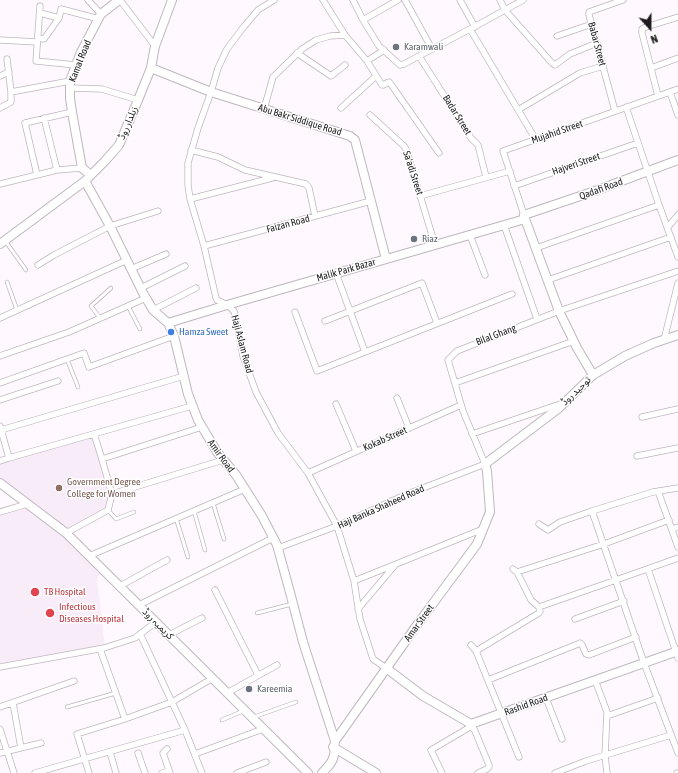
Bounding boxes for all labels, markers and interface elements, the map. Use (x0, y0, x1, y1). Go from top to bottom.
north arrow (630, 8, 670, 48)
street label: Babar Street (585, 21, 609, 67)
text: N (649, 32, 659, 46)
street label: Kamal Road (66, 38, 94, 84)
place label: Karamwali (404, 41, 443, 53)
marker: Karamwali (391, 42, 401, 52)
street label: Badar Street (440, 93, 474, 137)
street label: Abu Bakr Siddique Road (257, 102, 343, 138)
street label: زیلدار روڈ (116, 105, 140, 141)
street label: Mujahid Street (530, 118, 584, 146)
street label: Sa'adi Street (400, 150, 426, 196)
street label: Hajveri Street (550, 150, 602, 178)
street label: Qadafi Road (578, 176, 624, 202)
street label: Faizan Road (265, 212, 311, 236)
place label: Riaz (422, 233, 438, 245)
marker: Riaz (409, 234, 419, 244)
street label: Malik Park Bazar (315, 256, 377, 284)
street label: Haji Aslam Road (228, 314, 256, 374)
street label: Bilal Ghang (474, 322, 518, 348)
place label: Hamza Sweet (179, 326, 228, 338)
marker: Hamza Sweet (166, 327, 176, 337)
street label: توحید روڈ (559, 374, 593, 408)
street label: Kokab Street (361, 424, 409, 454)
street label: Amir Road (205, 437, 237, 475)
place label: Government Degree College for Women (67, 476, 141, 500)
street label: Haji Banka Shaheed Road (336, 482, 426, 532)
marker: Government Degree College for Women (54, 483, 64, 493)
marker: TB Hospital (29, 586, 41, 598)
place label: TB Hospital (44, 586, 86, 598)
place label: Infectious Diseases Hospital (59, 601, 124, 624)
street label: Amar Street (402, 602, 436, 644)
street label: کریمیہ روڈ (140, 606, 176, 642)
marker: Infectious Diseases Hospital (44, 607, 56, 619)
place label: Kareemia (257, 683, 292, 695)
marker: Kareemia (244, 684, 254, 694)
street label: Rashid Road (503, 692, 549, 718)

